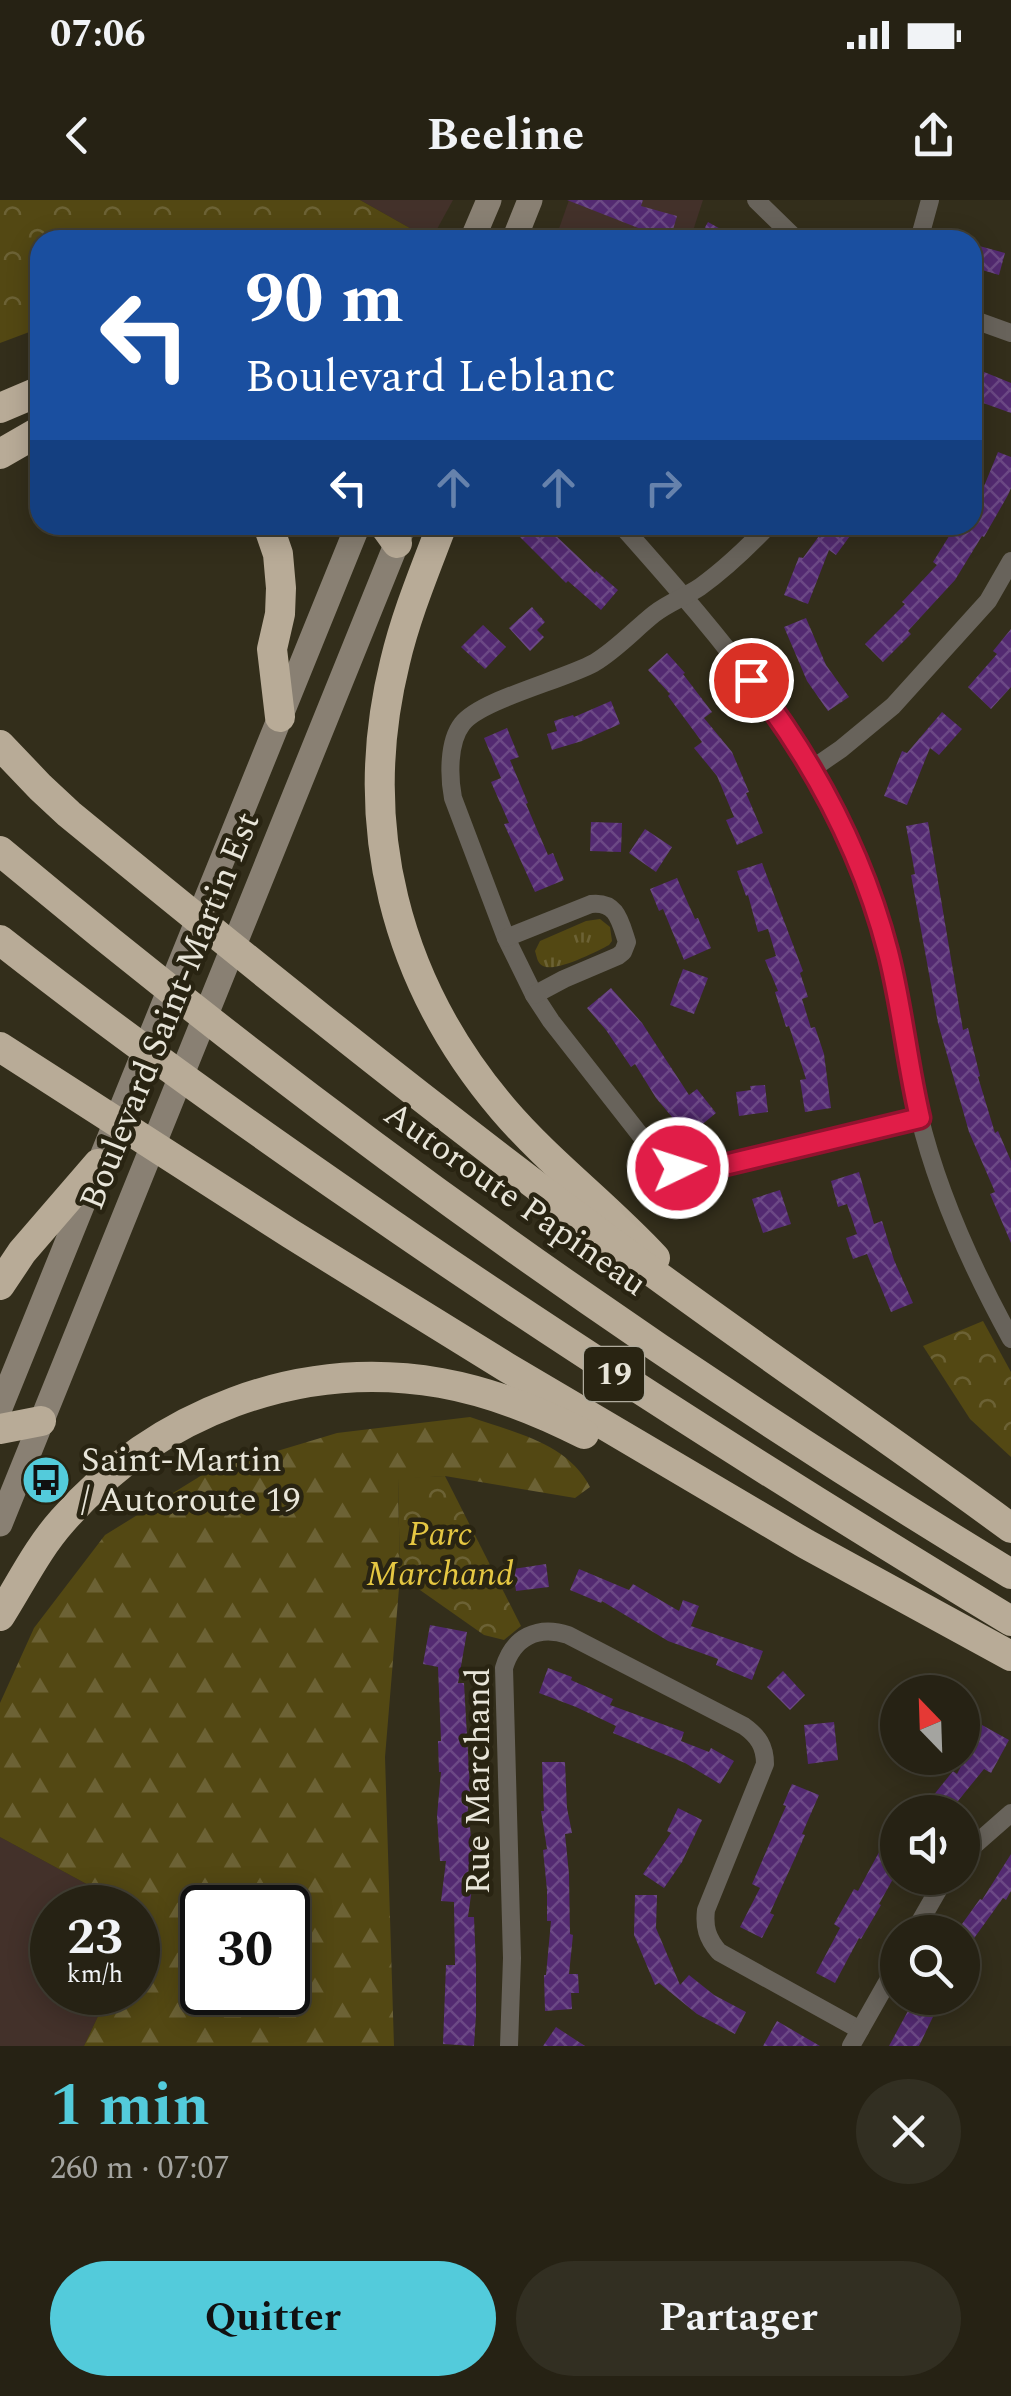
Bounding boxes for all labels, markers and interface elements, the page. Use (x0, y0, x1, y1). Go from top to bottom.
text: 07:06 (50, 6, 145, 64)
text: Beeline (427, 101, 584, 170)
icon: back (50, 108, 105, 163)
icon: share (906, 108, 961, 163)
text: 90 m (245, 247, 404, 353)
icon: left (80, 270, 210, 400)
text: Boulevard Leblanc (245, 343, 616, 412)
icon: left (321, 460, 376, 515)
icon: ahead (426, 460, 481, 515)
icon: ahead (531, 460, 586, 515)
icon: right (636, 460, 691, 515)
pin (709, 638, 794, 723)
icon: arrive (724, 653, 779, 708)
street label: Boulevard Saint-Martin Est (66, 804, 274, 1218)
street label: Autoroute Papineau (373, 1088, 657, 1310)
position arrow (626, 1116, 730, 1220)
road number: 19 (584, 1347, 644, 1401)
place label: Saint-Martin / Autoroute 19 (81, 1434, 301, 1527)
bus stop icon: Saint-Martin / Autoroute 19 (20, 1454, 72, 1506)
park label: Parc Marchand (366, 1508, 514, 1601)
street label: Rue Marchand (452, 1667, 505, 1895)
north arrow (880, 1675, 980, 1775)
map controls (880, 1675, 980, 2015)
button: sound (880, 1795, 980, 1895)
speed limit sign: 30 (180, 1885, 310, 2015)
text: 23 (67, 1900, 123, 1976)
button: search (880, 1915, 980, 2015)
text: km/h (67, 1956, 123, 1994)
text: 1 min (50, 2060, 210, 2152)
button: close (856, 2079, 961, 2184)
text: 260 m · 07:07 (50, 2144, 230, 2193)
button: Quitter (50, 2261, 496, 2376)
button: Partager (516, 2261, 961, 2376)

